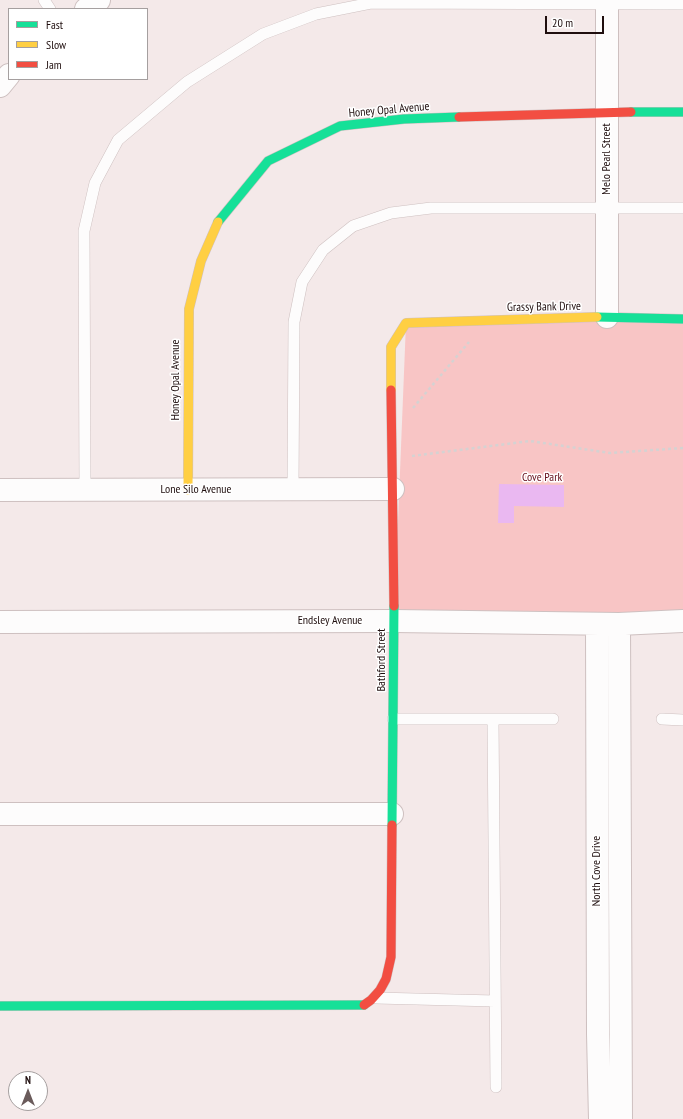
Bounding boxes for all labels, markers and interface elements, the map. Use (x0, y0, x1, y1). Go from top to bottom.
legend (8, 8, 148, 80)
scale bar (547, 8, 606, 34)
text: 20 m (552, 15, 573, 30)
text: Fast (46, 17, 63, 32)
text: Slow (46, 37, 66, 52)
text: Jam (46, 57, 62, 72)
street label: Honey Opal Avenue (348, 99, 430, 121)
street label: Melo Pearl Street (600, 123, 614, 195)
street label: Grassy Bank Drive (507, 299, 581, 315)
street label: Honey Opal Avenue (169, 340, 183, 420)
park label: Cove Park (522, 471, 562, 485)
street label: Lone Silo Avenue (160, 483, 232, 497)
street label: Endsley Avenue (298, 614, 362, 628)
street label: Bathford Street (375, 628, 389, 692)
street label: North Cove Drive (590, 836, 604, 906)
north arrow (8, 1071, 48, 1111)
text: N (25, 1073, 31, 1087)

